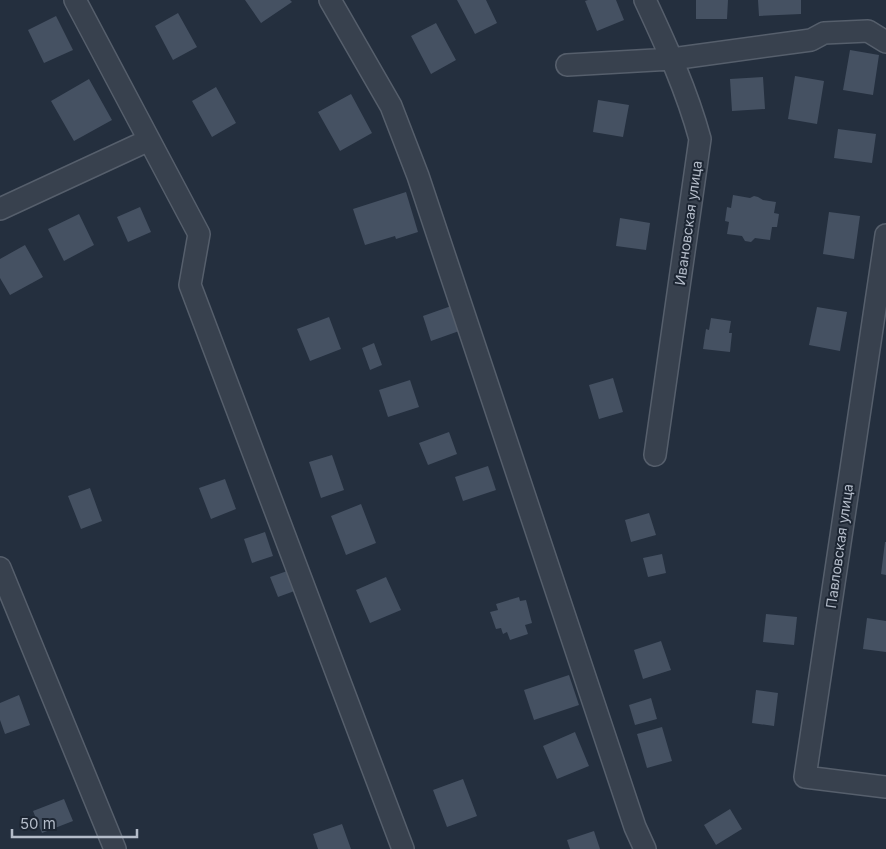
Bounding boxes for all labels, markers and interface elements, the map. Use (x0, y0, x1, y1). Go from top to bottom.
street label: Ивановская улица (671, 160, 705, 286)
street label: Павловская улица (822, 483, 856, 609)
scale bar (12, 806, 138, 838)
text: 50 m (20, 814, 56, 833)

